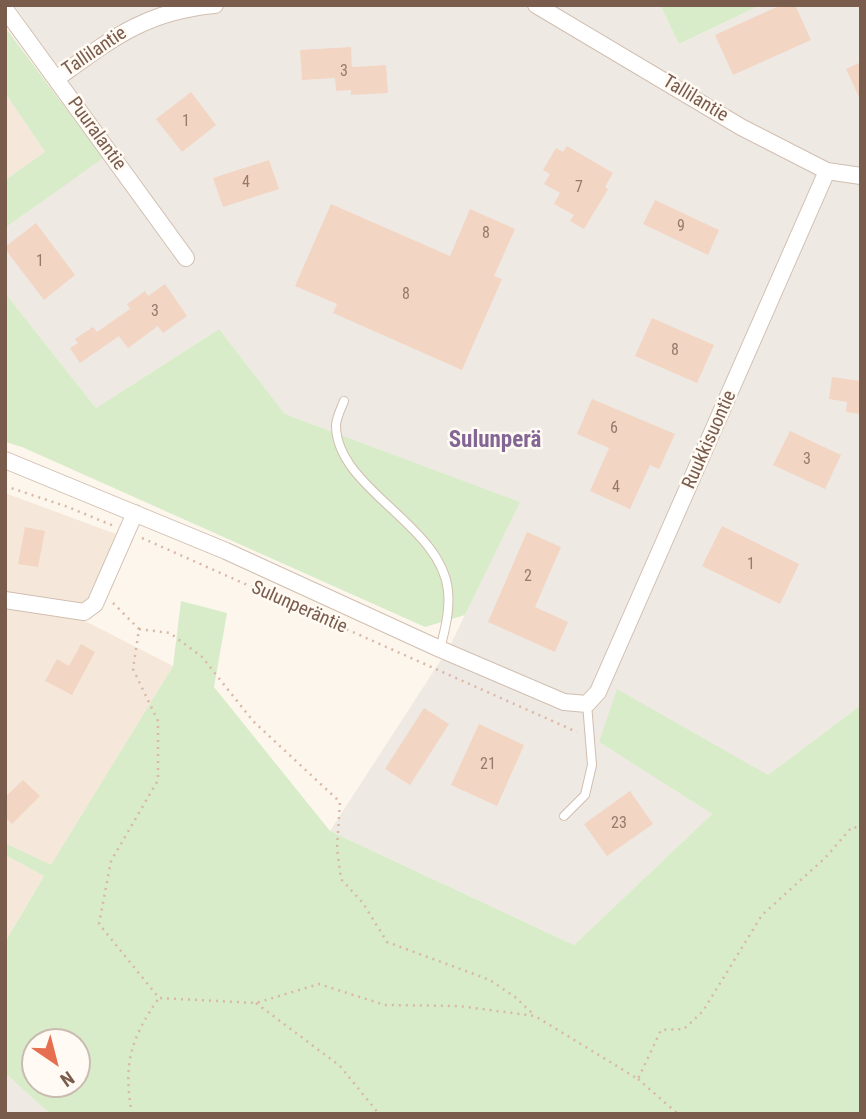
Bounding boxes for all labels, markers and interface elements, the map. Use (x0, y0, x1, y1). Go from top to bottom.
street label: Tallilantie (59, 22, 131, 82)
house number: 3 (340, 62, 348, 82)
street label: Tallilantie (658, 71, 732, 127)
street label: Puuralantie (62, 93, 130, 175)
house number: 1 (182, 112, 190, 132)
house number: 4 (242, 173, 250, 193)
house number: 7 (575, 178, 583, 198)
house number: 9 (677, 217, 685, 237)
house number: 8 (482, 224, 490, 244)
house number: 1 (36, 252, 44, 272)
house number: 8 (402, 285, 410, 305)
house number: 3 (151, 302, 159, 322)
house number: 8 (671, 341, 679, 361)
street label: Ruukkisuontie (678, 387, 742, 493)
house number: 6 (610, 419, 618, 439)
district label: Sulunperä (449, 427, 541, 455)
house number: 3 (803, 450, 811, 470)
house number: 4 (612, 478, 620, 498)
house number: 1 (747, 555, 755, 575)
house number: 2 (524, 567, 532, 587)
street label: Sulunperäntie (247, 577, 351, 639)
house number: 21 (480, 755, 496, 775)
house number: 23 (611, 814, 627, 834)
north arrow (21, 1028, 91, 1098)
text: N (56, 1066, 79, 1092)

